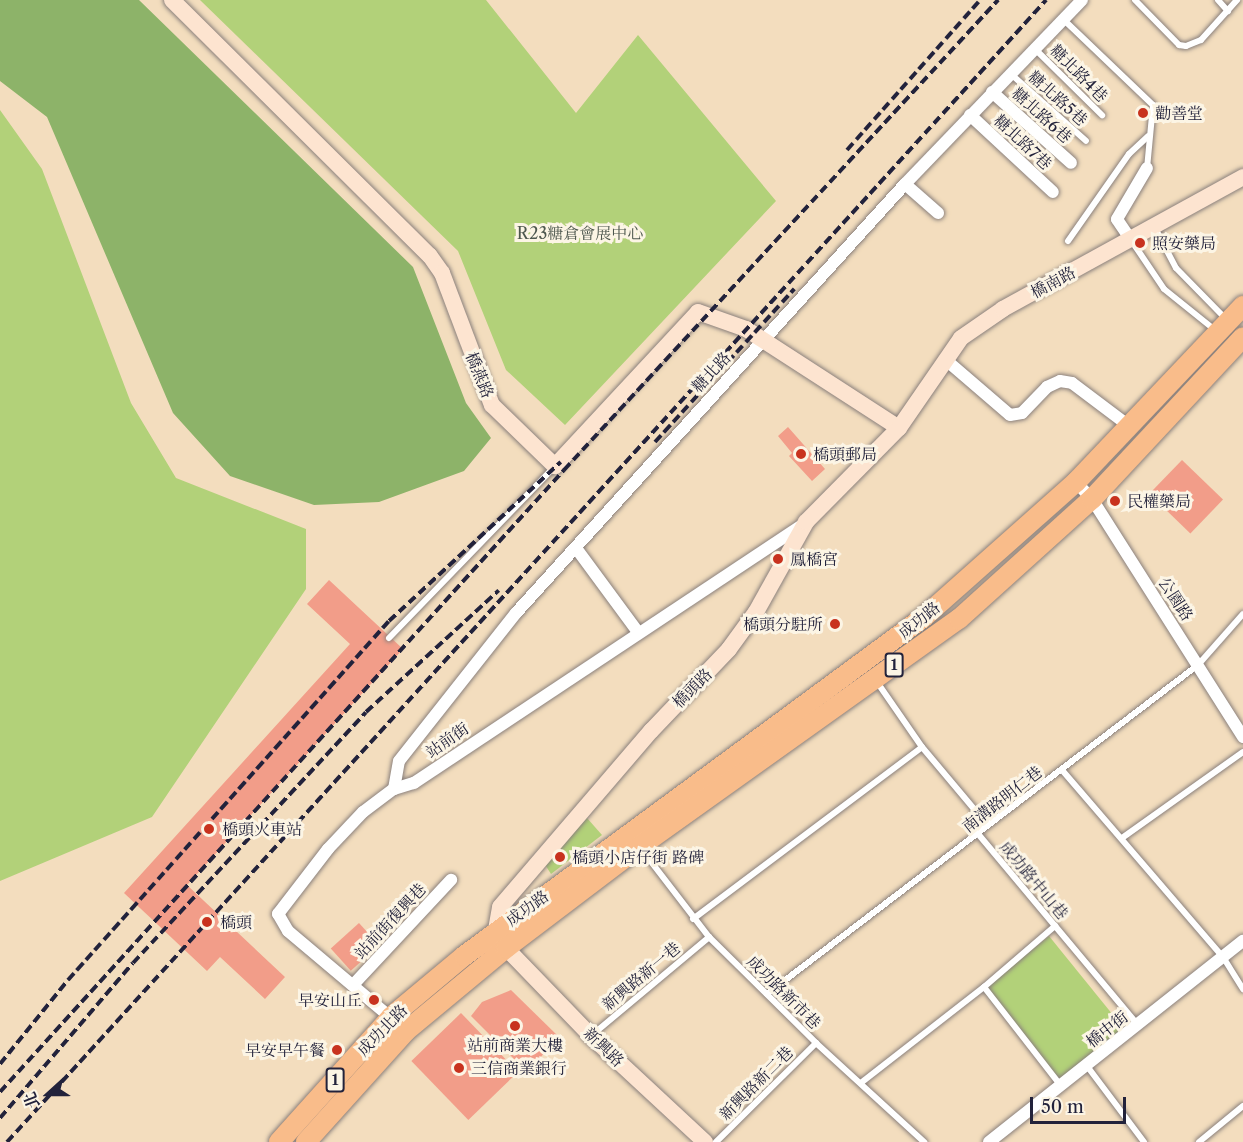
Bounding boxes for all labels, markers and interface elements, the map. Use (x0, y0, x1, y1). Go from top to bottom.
street label: 糖北路4巷 (1046, 40, 1112, 106)
street label: 糖北路5巷 (1025, 67, 1091, 129)
street label: 糖北路6巷 (1008, 83, 1076, 147)
place label: 勸善堂 (1155, 103, 1203, 123)
marker: 勸善堂 (1136, 106, 1150, 120)
street label: 糖北路7巷 (990, 110, 1056, 174)
park label: R23糖倉會展中心 (517, 223, 643, 243)
place label: 照安藥局 (1152, 233, 1216, 253)
marker: 照安藥局 (1133, 236, 1147, 250)
street label: 橋南路 (1027, 262, 1079, 302)
street label: 糖北路 (688, 348, 734, 396)
street label: 橋燕路 (462, 349, 498, 401)
place label: 橋頭郵局 (813, 444, 877, 464)
marker: 橋頭郵局 (794, 447, 808, 461)
place label: 民權藥局 (1127, 491, 1191, 511)
marker: 民權藥局 (1108, 494, 1122, 508)
place label: 鳳橋宮 (790, 549, 838, 569)
marker: 鳳橋宮 (771, 552, 785, 566)
street label: 公園路 (1155, 574, 1197, 624)
street label: 成功路 (894, 597, 944, 643)
place label: 橋頭分駐所 (743, 614, 823, 634)
marker: 橋頭分駐所 (828, 617, 842, 631)
road number: 1 (884, 653, 904, 677)
street label: 橋頭路 (668, 664, 716, 712)
street label: 站前街 (422, 718, 472, 762)
street label: 南溝路明仁巷 (958, 762, 1046, 836)
place label: 橋頭火車站 (222, 819, 302, 839)
marker: 橋頭火車站 (200, 820, 218, 838)
street label: 成功路中山巷 (996, 837, 1072, 923)
place label: 橋頭小店仔街 路碑 (572, 847, 704, 867)
marker: 橋頭小店仔街 路碑 (553, 850, 567, 864)
street label: 站前街復興巷 (350, 879, 430, 963)
street label: 成功路 (502, 886, 552, 930)
place label: 橋頭 (220, 912, 252, 932)
marker: 橋頭 (198, 913, 216, 931)
street label: 新興路新一巷 (598, 938, 684, 1014)
street label: 成功路新市巷 (743, 951, 825, 1033)
place label: 早安山丘 (298, 990, 362, 1010)
marker: 早安山丘 (367, 993, 381, 1007)
street label: 成功北路 (353, 1000, 411, 1060)
street label: 橋中街 (1082, 1007, 1132, 1051)
marker: 站前商業大樓 (508, 1019, 522, 1033)
street label: 新興路 (580, 1023, 628, 1071)
place label: 站前商業大樓 (467, 1035, 563, 1055)
place label: 早安早午餐 (245, 1040, 325, 1060)
street label: 新興路新二巷 (715, 1042, 797, 1124)
marker: 早安早午餐 (330, 1043, 344, 1057)
place label: 三信商業銀行 (471, 1058, 567, 1078)
marker: 三信商業銀行 (452, 1061, 466, 1075)
north arrow (18, 1064, 78, 1124)
road number: 1 (324, 1068, 346, 1092)
scale bar (1033, 1085, 1129, 1123)
text: 北 (19, 1089, 43, 1112)
text: 50 m (1041, 1096, 1084, 1118)

